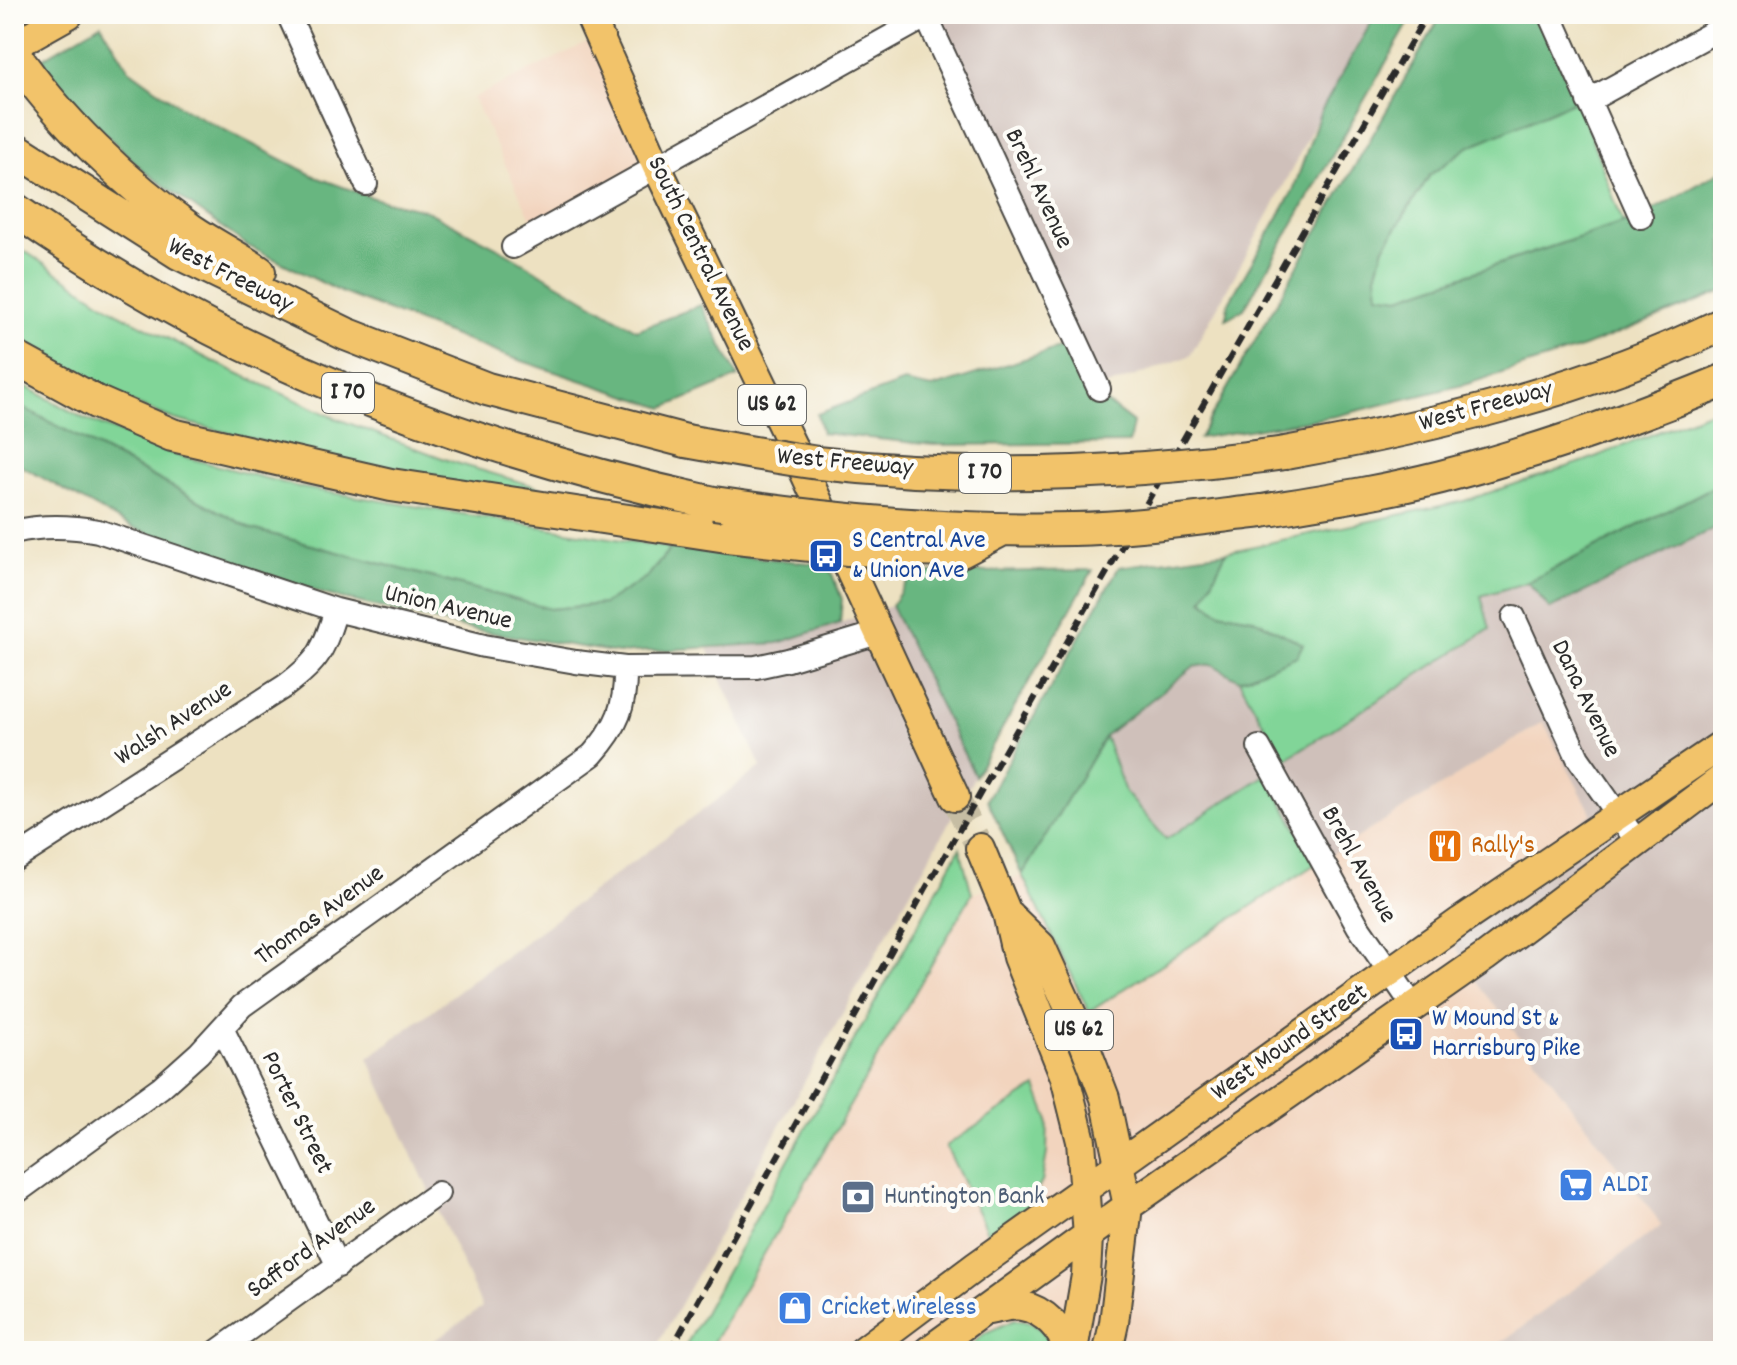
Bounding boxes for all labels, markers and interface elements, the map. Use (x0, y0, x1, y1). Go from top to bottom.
street label: Brehl Avenue (994, 123, 1082, 255)
street label: South Central Avenue (637, 150, 763, 358)
street label: West Freeway (161, 229, 300, 324)
street label: West Freeway (1415, 371, 1557, 443)
road number: I 70 (322, 373, 374, 413)
road number: US 62 (738, 385, 806, 425)
street label: West Freeway (775, 439, 915, 487)
road number: I 70 (959, 453, 1011, 493)
place label: S Central Ave & Union Ave (852, 523, 986, 590)
bus stop icon: S Central Ave & Union Ave (807, 537, 845, 575)
street label: Union Avenue (381, 575, 515, 641)
street label: Dana Avenue (1541, 634, 1629, 764)
street label: Walsh Avenue (108, 672, 240, 776)
street label: Brehl Avenue (1311, 800, 1405, 930)
restaurant icon: Rally's (1426, 827, 1464, 865)
place label: Rally's (1471, 828, 1535, 865)
street label: Thomas Avenue (248, 856, 392, 976)
street label: West Mound Street (1204, 975, 1376, 1111)
place label: W Mound St & Harrisburg Pike (1432, 1001, 1581, 1068)
road number: US 62 (1045, 1010, 1113, 1050)
bus stop icon: W Mound St & Harrisburg Pike (1387, 1015, 1425, 1053)
street label: Porter Street (250, 1045, 342, 1181)
supermarket icon: ALDI (1557, 1166, 1595, 1204)
place label: ALDI (1602, 1167, 1648, 1204)
bank icon: Huntington Bank (839, 1178, 877, 1216)
place label: Huntington Bank (884, 1179, 1045, 1216)
street label: Safford Avenue (240, 1189, 384, 1309)
shop icon: Cricket Wireless (776, 1289, 814, 1327)
place label: Cricket Wireless (821, 1290, 977, 1327)

